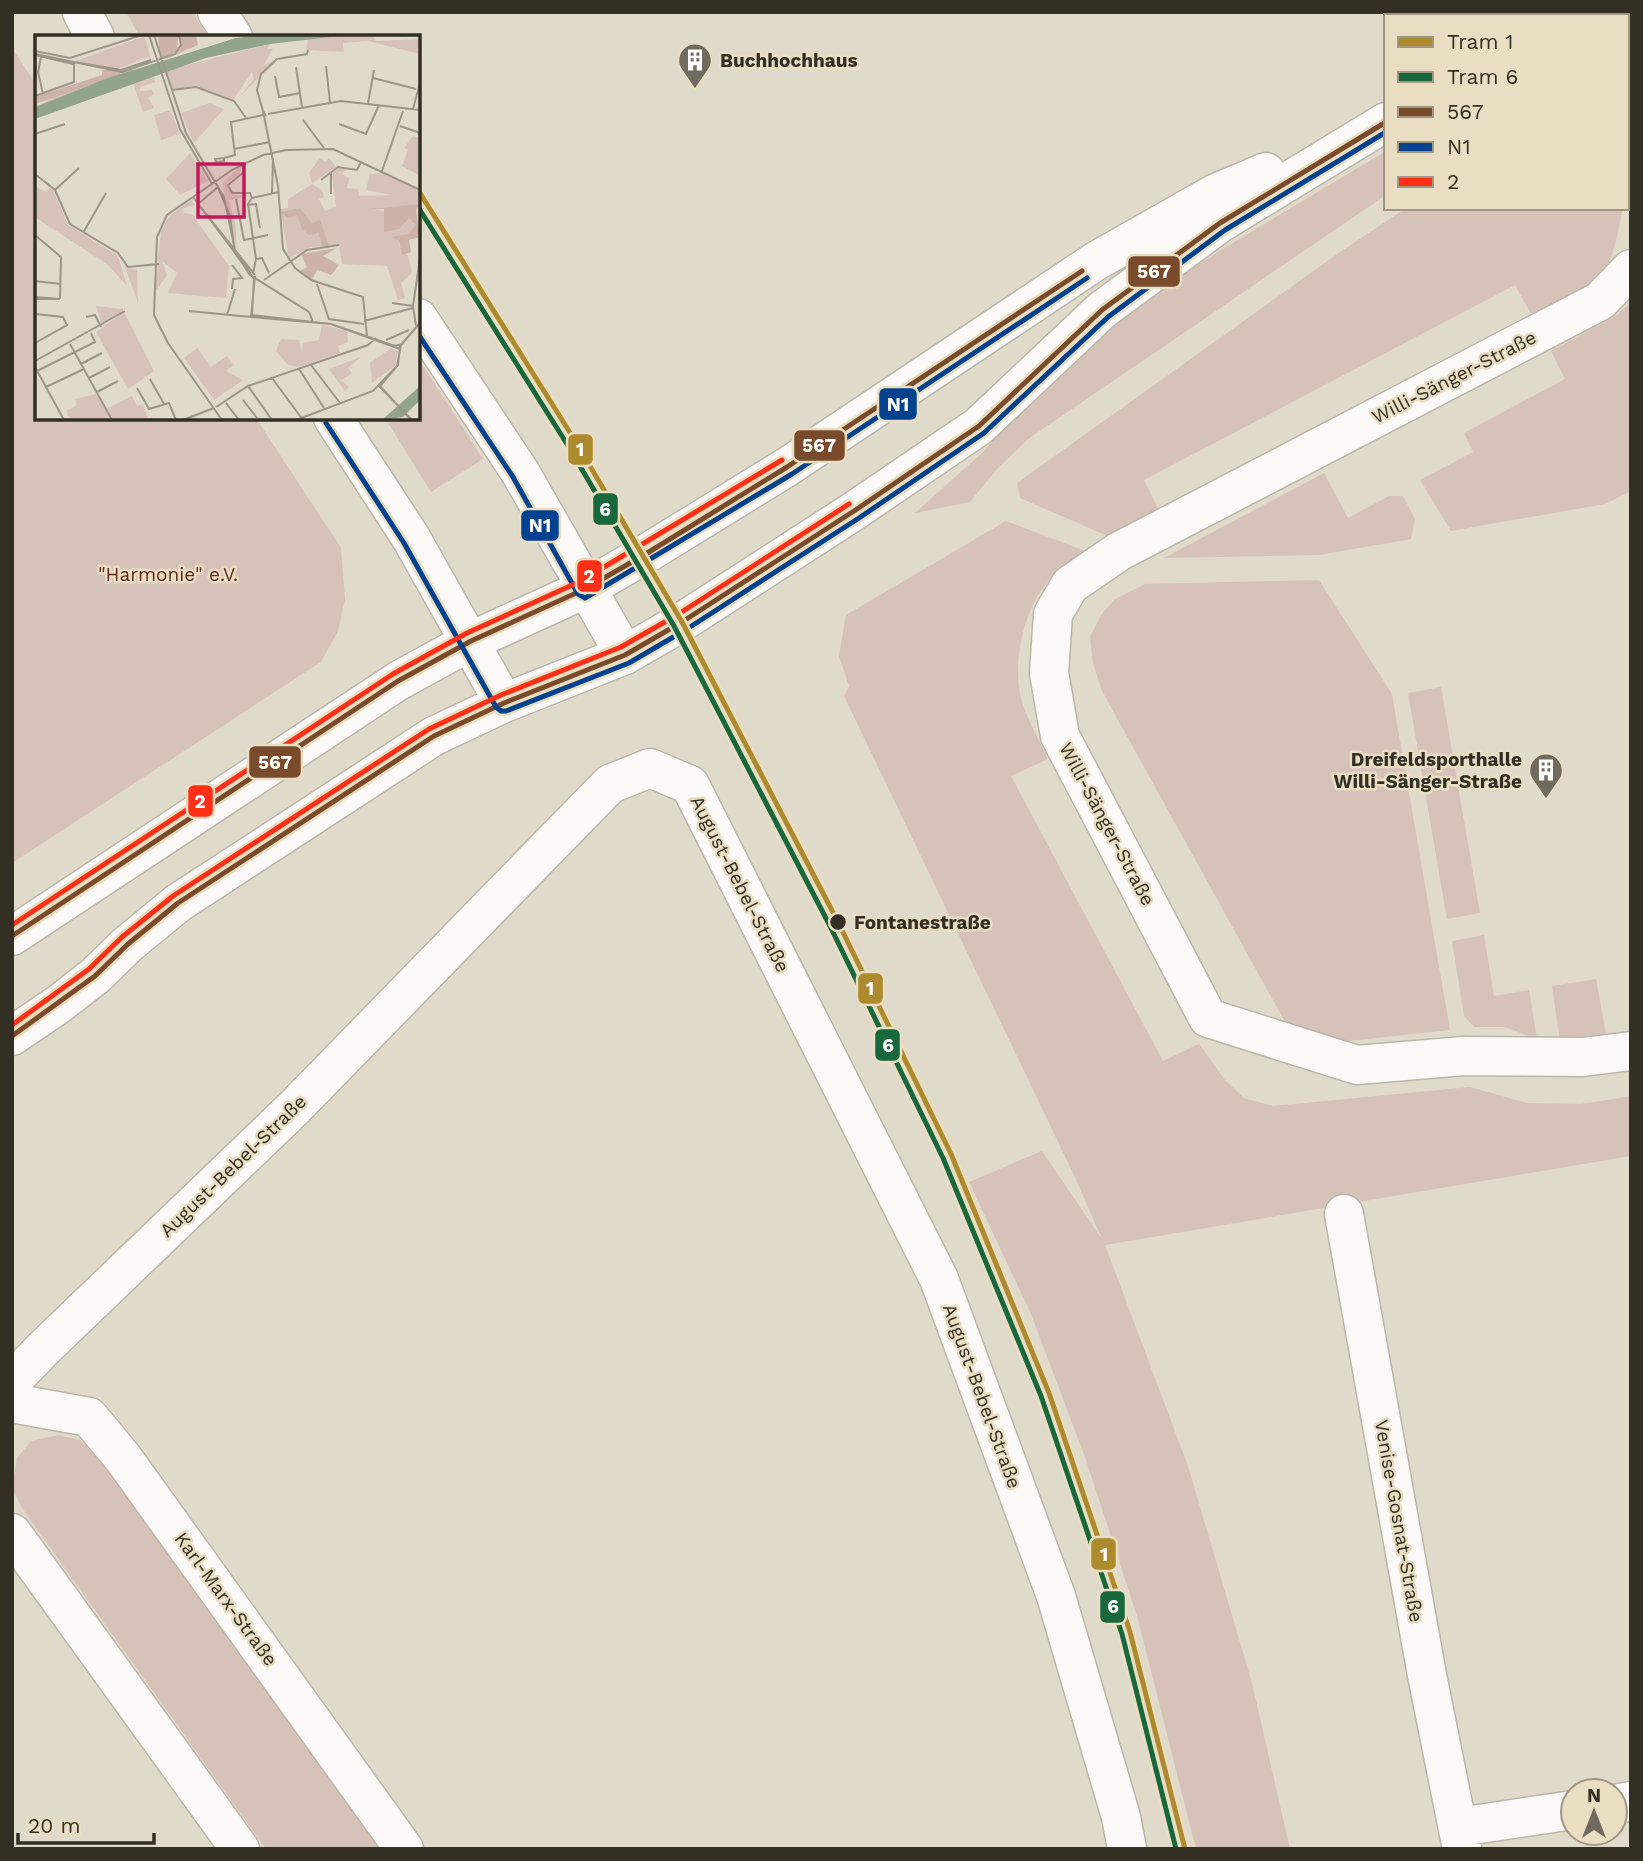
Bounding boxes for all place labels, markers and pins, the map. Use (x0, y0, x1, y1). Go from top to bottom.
building icon: Buchhochhaus (676, 41, 714, 90)
place label: Buchhochhaus (720, 49, 858, 72)
place label: Dreifeldsporthalle Willi-Sänger-Straße (1333, 748, 1522, 793)
building icon: Dreifeldsporthalle Willi-Sänger-Straße (1527, 751, 1565, 800)
place label: Fontanestraße (854, 911, 991, 934)
marker: Fontanestraße (828, 912, 848, 932)

